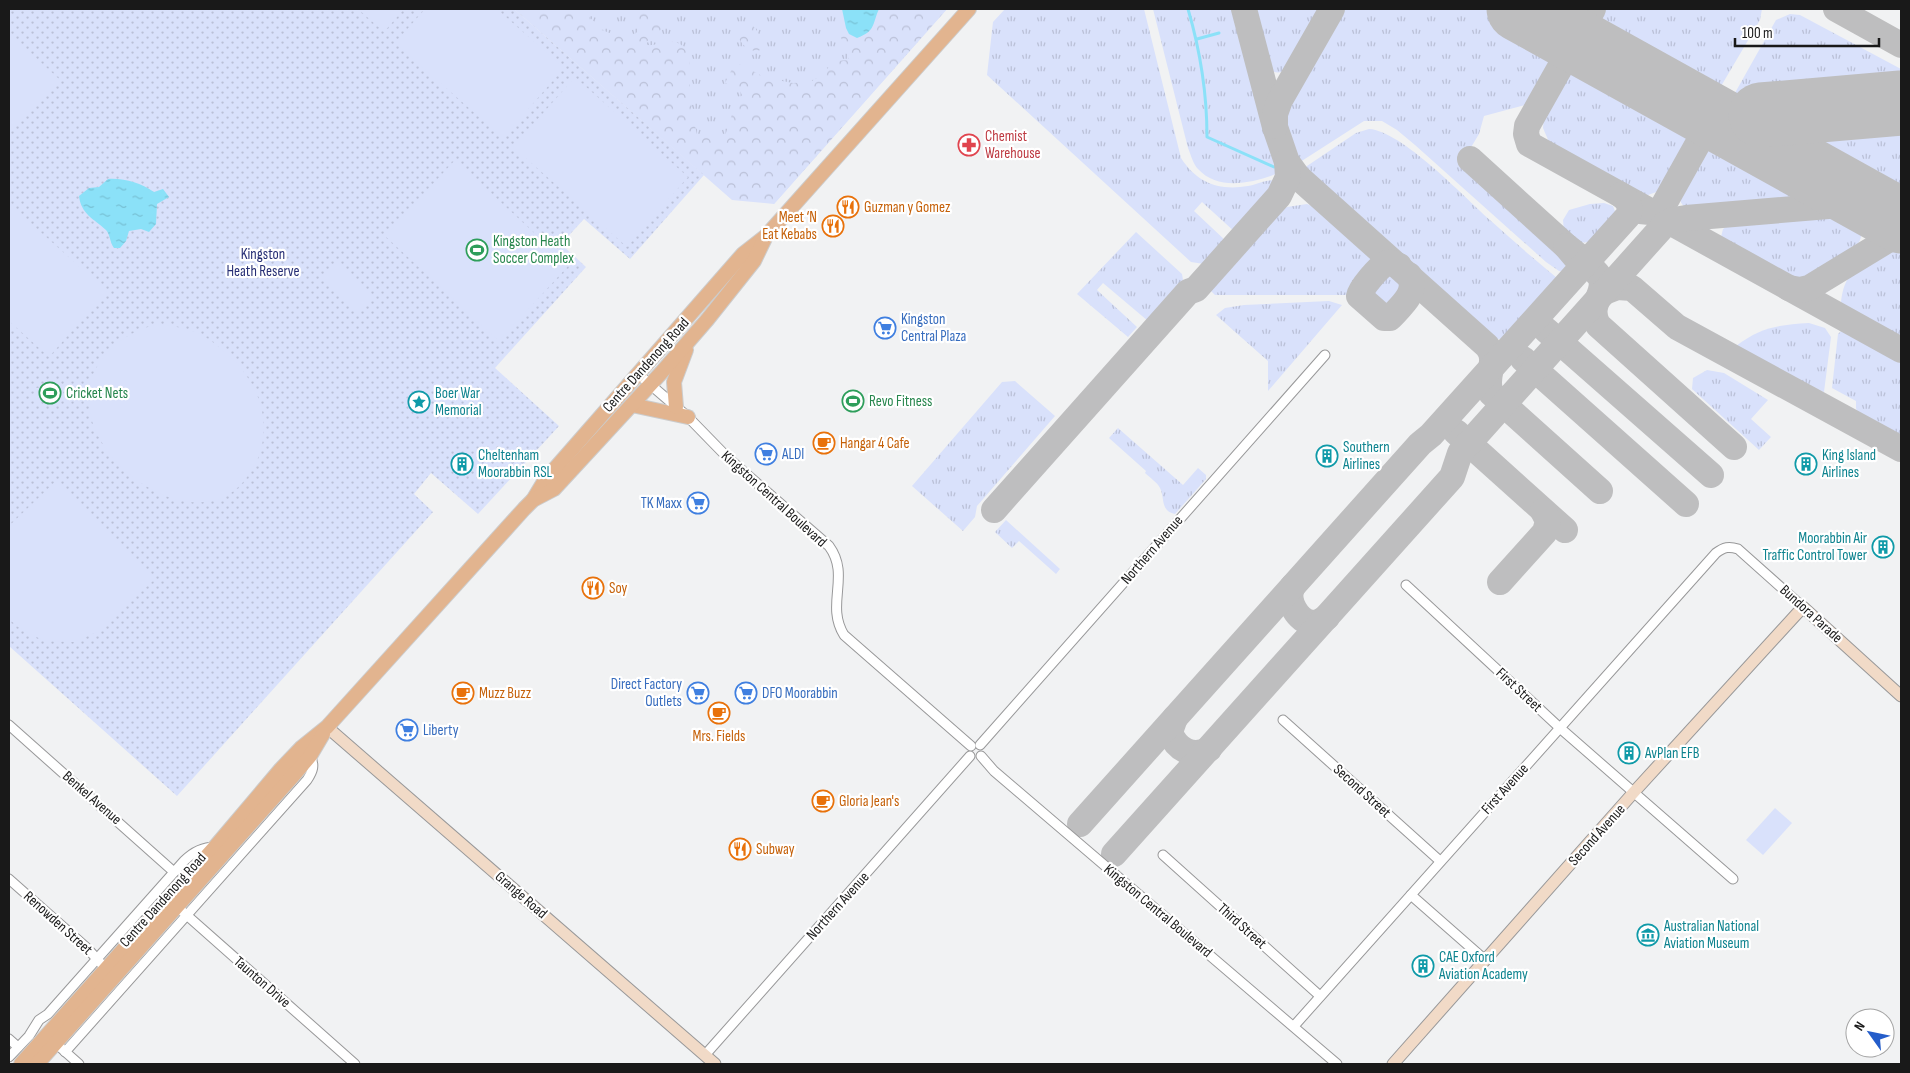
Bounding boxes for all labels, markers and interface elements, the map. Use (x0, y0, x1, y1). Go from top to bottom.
scale bar (1735, 15, 1879, 47)
text: 100 m (1742, 24, 1773, 43)
place label: Chemist Warehouse (985, 127, 1041, 163)
pharmacy icon: Chemist Warehouse (957, 133, 981, 157)
restaurant icon: Guzman y Gomez (836, 195, 860, 219)
place label: Guzman y Gomez (864, 198, 951, 217)
place label: Meet ‘N Eat Kebabs (762, 208, 817, 244)
restaurant icon: Meet ‘N Eat Kebabs (821, 214, 845, 238)
place label: Kingston Heath Soccer Complex (493, 232, 574, 268)
sports icon: Kingston Heath Soccer Complex (465, 238, 489, 262)
park label: Kingston Heath Reserve (226, 245, 300, 281)
place label: Kingston Central Plaza (901, 310, 967, 346)
street label: Centre Dandenong Road (598, 314, 694, 416)
supermarket icon: Kingston Central Plaza (873, 316, 897, 340)
sports icon: Cricket Nets (38, 381, 62, 405)
place label: Cricket Nets (66, 384, 128, 403)
place label: Boer War Memorial (435, 384, 481, 420)
sports icon: Revo Fitness (841, 389, 865, 413)
place icon: Boer War Memorial (407, 390, 431, 414)
place label: Revo Fitness (869, 392, 932, 411)
cafe icon: Hangar 4 Cafe (812, 431, 836, 455)
place label: Hangar 4 Cafe (840, 434, 910, 453)
place label: Southern Airlines (1342, 438, 1390, 474)
supermarket icon: ALDI (754, 442, 778, 466)
building icon: Southern Airlines (1315, 444, 1339, 468)
place label: ALDI (781, 445, 804, 464)
place label: Cheltenham Moorabbin RSL (478, 446, 553, 482)
place label: King Island Airlines (1821, 446, 1876, 482)
street label: Kingston Central Boulevard (717, 447, 831, 551)
building icon: Cheltenham Moorabbin RSL (450, 452, 474, 476)
building icon: King Island Airlines (1794, 452, 1818, 476)
supermarket icon: TK Maxx (686, 491, 710, 515)
place label: TK Maxx (641, 494, 682, 513)
street label: Northern Avenue (1117, 512, 1187, 588)
place label: Moorabbin Air Traffic Control Tower (1763, 529, 1868, 565)
building icon: Moorabbin Air Traffic Control Tower (1871, 535, 1895, 559)
restaurant icon: Soy (581, 576, 605, 600)
place label: Soy (609, 579, 628, 598)
street label: Bundora Parade (1776, 581, 1846, 647)
street label: First Street (1492, 664, 1547, 717)
place label: Direct Factory Outlets (611, 675, 682, 711)
cafe icon: Muzz Buzz (451, 681, 475, 705)
supermarket icon: Direct Factory Outlets (686, 681, 710, 705)
supermarket icon: DFO Moorabbin (734, 681, 758, 705)
place label: Muzz Buzz (479, 684, 532, 703)
place label: DFO Moorabbin (762, 684, 838, 703)
cafe icon: Mrs. Fields (707, 701, 731, 725)
supermarket icon: Liberty (395, 718, 419, 742)
place label: Liberty (423, 721, 459, 740)
place label: Mrs. Fields (693, 727, 745, 746)
building icon: AvPlan EFB (1617, 741, 1641, 765)
place label: AvPlan EFB (1644, 744, 1700, 763)
street label: Second Street (1329, 760, 1395, 822)
street label: First Avenue (1477, 760, 1533, 818)
street label: Benkel Avenue (58, 767, 126, 829)
cafe icon: Gloria Jean's (811, 789, 835, 813)
place label: Gloria Jean's (839, 792, 899, 811)
street label: Second Avenue (1564, 800, 1630, 870)
restaurant icon: Subway (728, 837, 752, 861)
place label: Subway (756, 840, 795, 859)
street label: Centre Dandenong Road (115, 849, 211, 951)
street label: Kingston Central Boulevard (1100, 860, 1216, 962)
street label: Grange Road (491, 867, 551, 923)
street label: Northern Avenue (802, 868, 874, 944)
street label: Renowden Street (20, 887, 97, 959)
street label: Third Street (1214, 899, 1271, 953)
place label: Australian National Aviation Museum (1663, 917, 1759, 953)
museum icon: Australian National Aviation Museum (1636, 923, 1660, 947)
place label: CAE Oxford Aviation Academy (1438, 948, 1528, 984)
street label: Taunton Drive (230, 952, 294, 1012)
building icon: CAE Oxford Aviation Academy (1411, 954, 1435, 978)
north arrow (1845, 1008, 1895, 1058)
text: N (1850, 1018, 1869, 1034)

